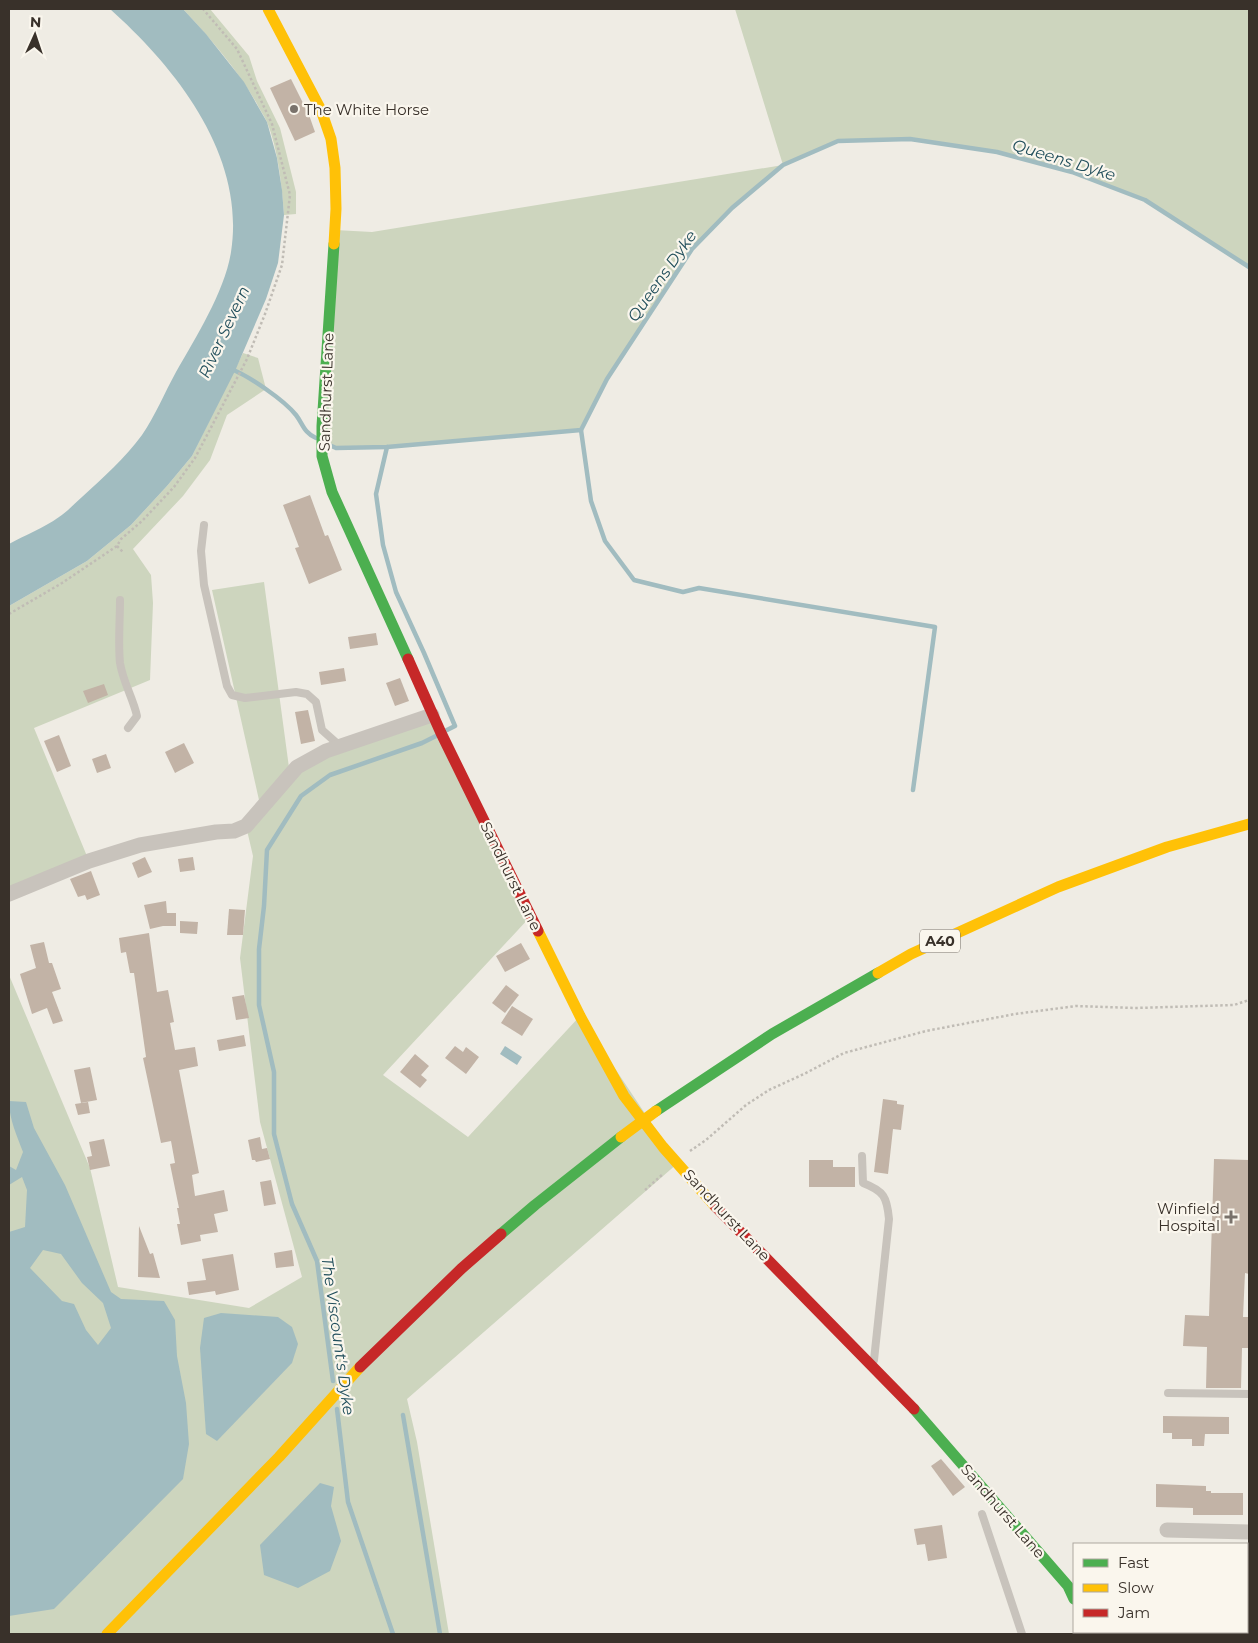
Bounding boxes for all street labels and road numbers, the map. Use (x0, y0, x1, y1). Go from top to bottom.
street label: Sandhurst Lane (314, 332, 338, 452)
street label: Sandhurst Lane (476, 818, 546, 934)
road number: A40 (920, 929, 960, 952)
street label: Sandhurst Lane (680, 1165, 774, 1265)
street label: Sandhurst Lane (957, 1460, 1049, 1562)

